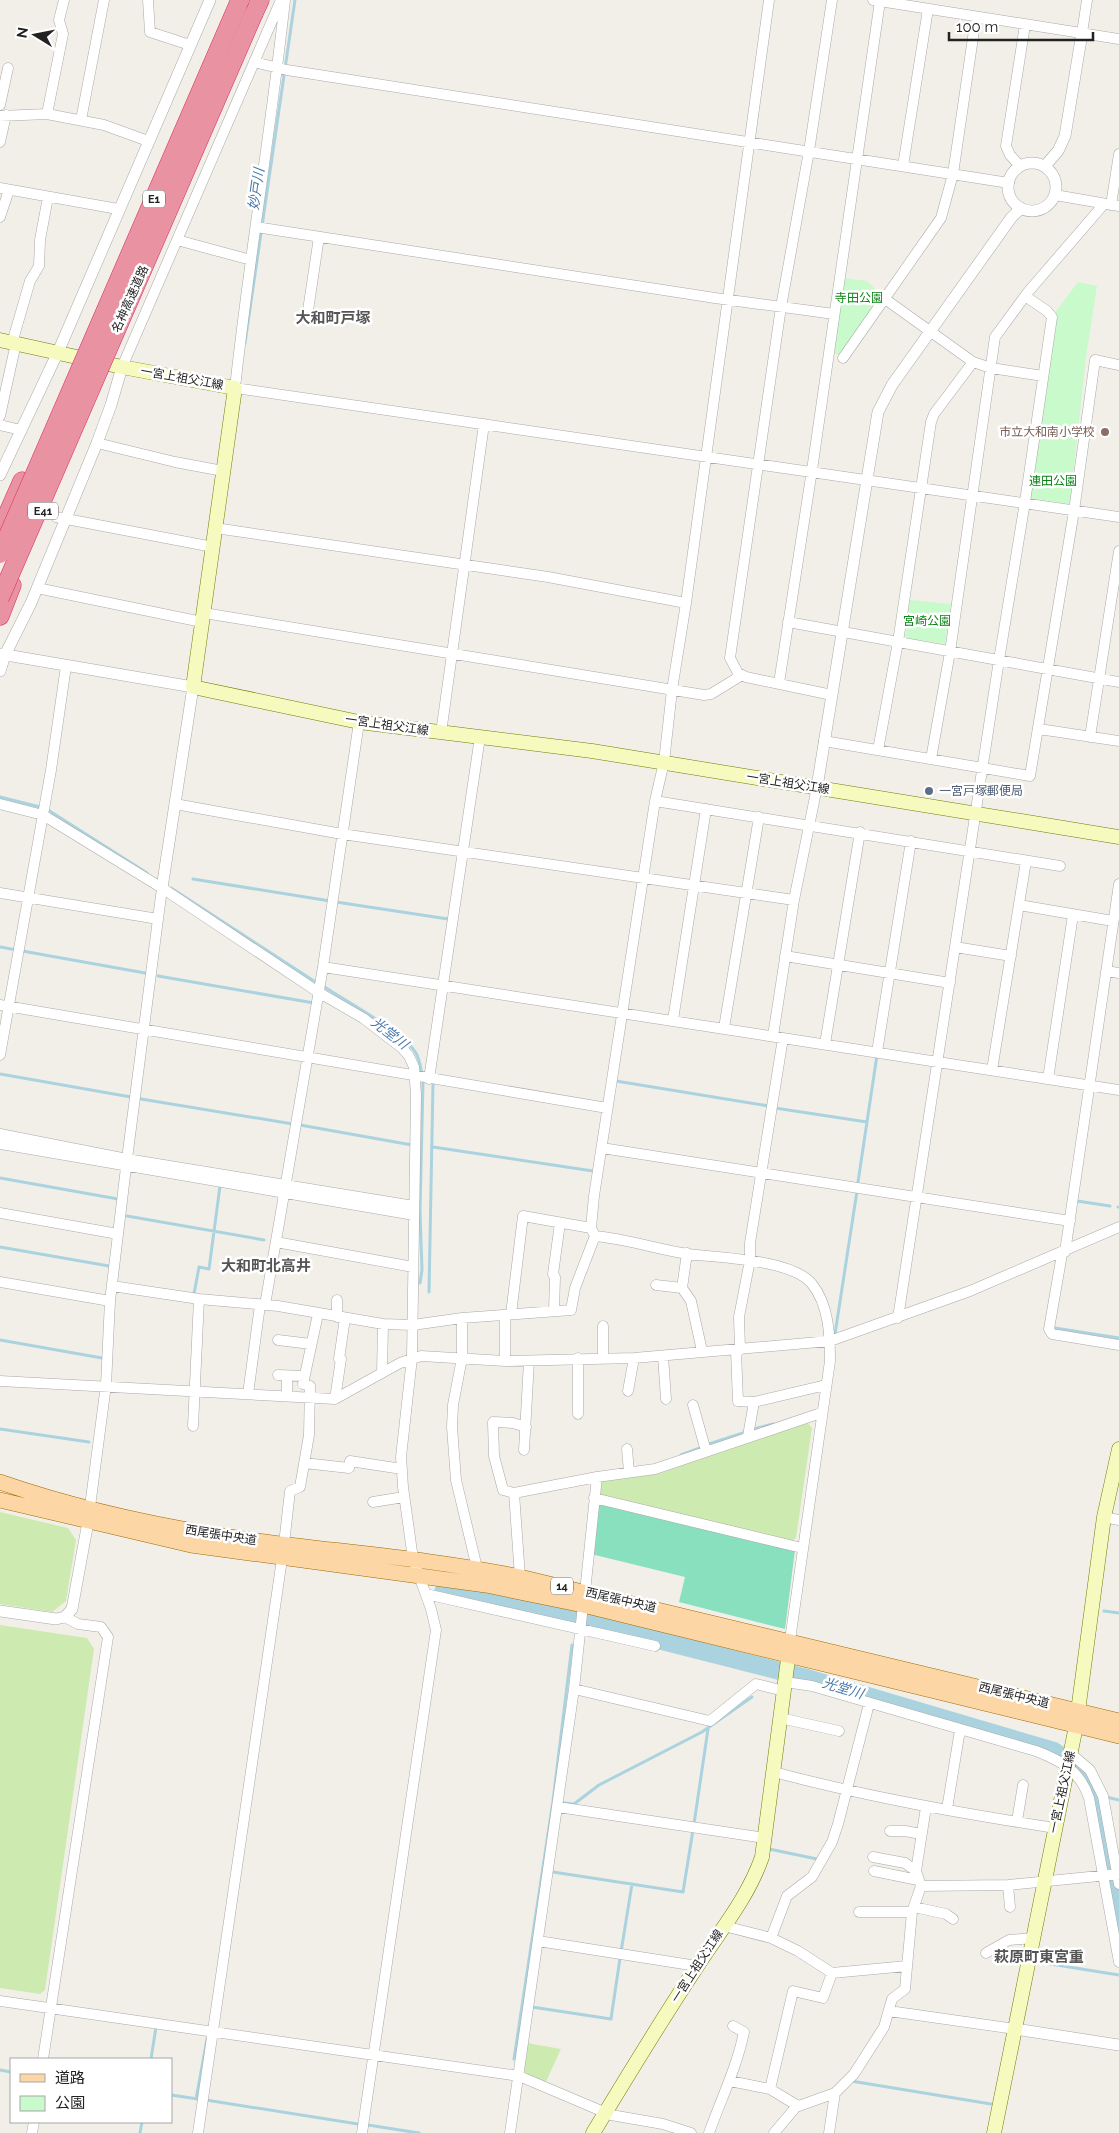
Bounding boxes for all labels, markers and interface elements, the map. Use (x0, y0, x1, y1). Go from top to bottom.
north arrow (10, 10, 60, 60)
scale bar (949, 10, 1093, 42)
text: 100 m (956, 18, 998, 36)
text: N (13, 26, 31, 39)
water label: 妙戸川 (245, 165, 267, 211)
road number: E1 (143, 190, 165, 208)
street label: 名神高速道路 (109, 263, 151, 335)
park label: 寺田公園 (835, 291, 883, 305)
district label: 大和町戸塚 (295, 309, 371, 327)
street label: 一宮上祖父江線 (139, 364, 225, 392)
place label: 市立大和南小学校 (999, 425, 1095, 439)
marker: 市立大和南小学校 (1099, 426, 1111, 438)
park label: 連田公園 (1029, 474, 1077, 488)
road number: E41 (28, 502, 58, 520)
park label: 宮崎公園 (903, 614, 951, 628)
street label: 一宮上祖父江線 (344, 712, 430, 738)
street label: 一宮上祖父江線 (745, 770, 831, 796)
place label: 一宮戸塚郵便局 (939, 784, 1023, 798)
marker: 一宮戸塚郵便局 (923, 785, 935, 797)
water label: 光堂川 (369, 1014, 413, 1053)
district label: 大和町北高井 (221, 1257, 311, 1275)
street label: 西尾張中央道 (184, 1522, 258, 1548)
road number: 14 (551, 1578, 573, 1594)
street label: 西尾張中央道 (584, 1585, 658, 1615)
water label: 光堂川 (821, 1674, 867, 1702)
street label: 西尾張中央道 (977, 1679, 1051, 1711)
street label: 一宮上祖父江線 (1046, 1749, 1078, 1835)
street label: 一宮上祖父江線 (668, 1927, 726, 2005)
district label: 萩原町東宮重 (994, 1948, 1084, 1966)
legend (10, 2058, 172, 2123)
text: 道路 (55, 2069, 85, 2087)
text: 公園 (55, 2094, 85, 2112)

